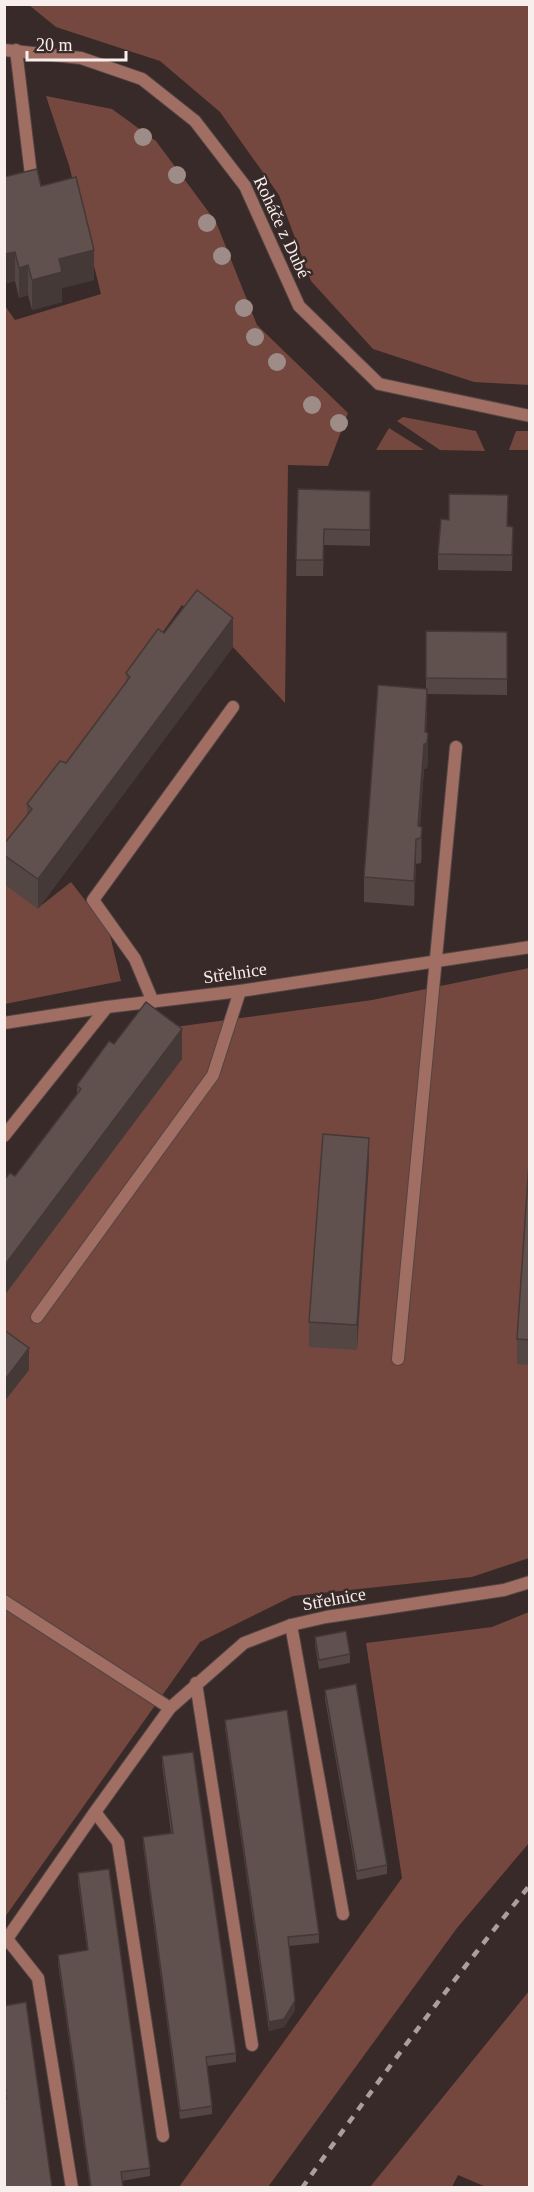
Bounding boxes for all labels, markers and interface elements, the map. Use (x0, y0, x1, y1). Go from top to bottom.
scale bar (27, 24, 126, 62)
text: 20 m (36, 35, 73, 55)
street label: Roháče z Dubé (250, 173, 314, 281)
street label: Střelnice (202, 959, 268, 987)
street label: Střelnice (301, 1584, 367, 1614)

